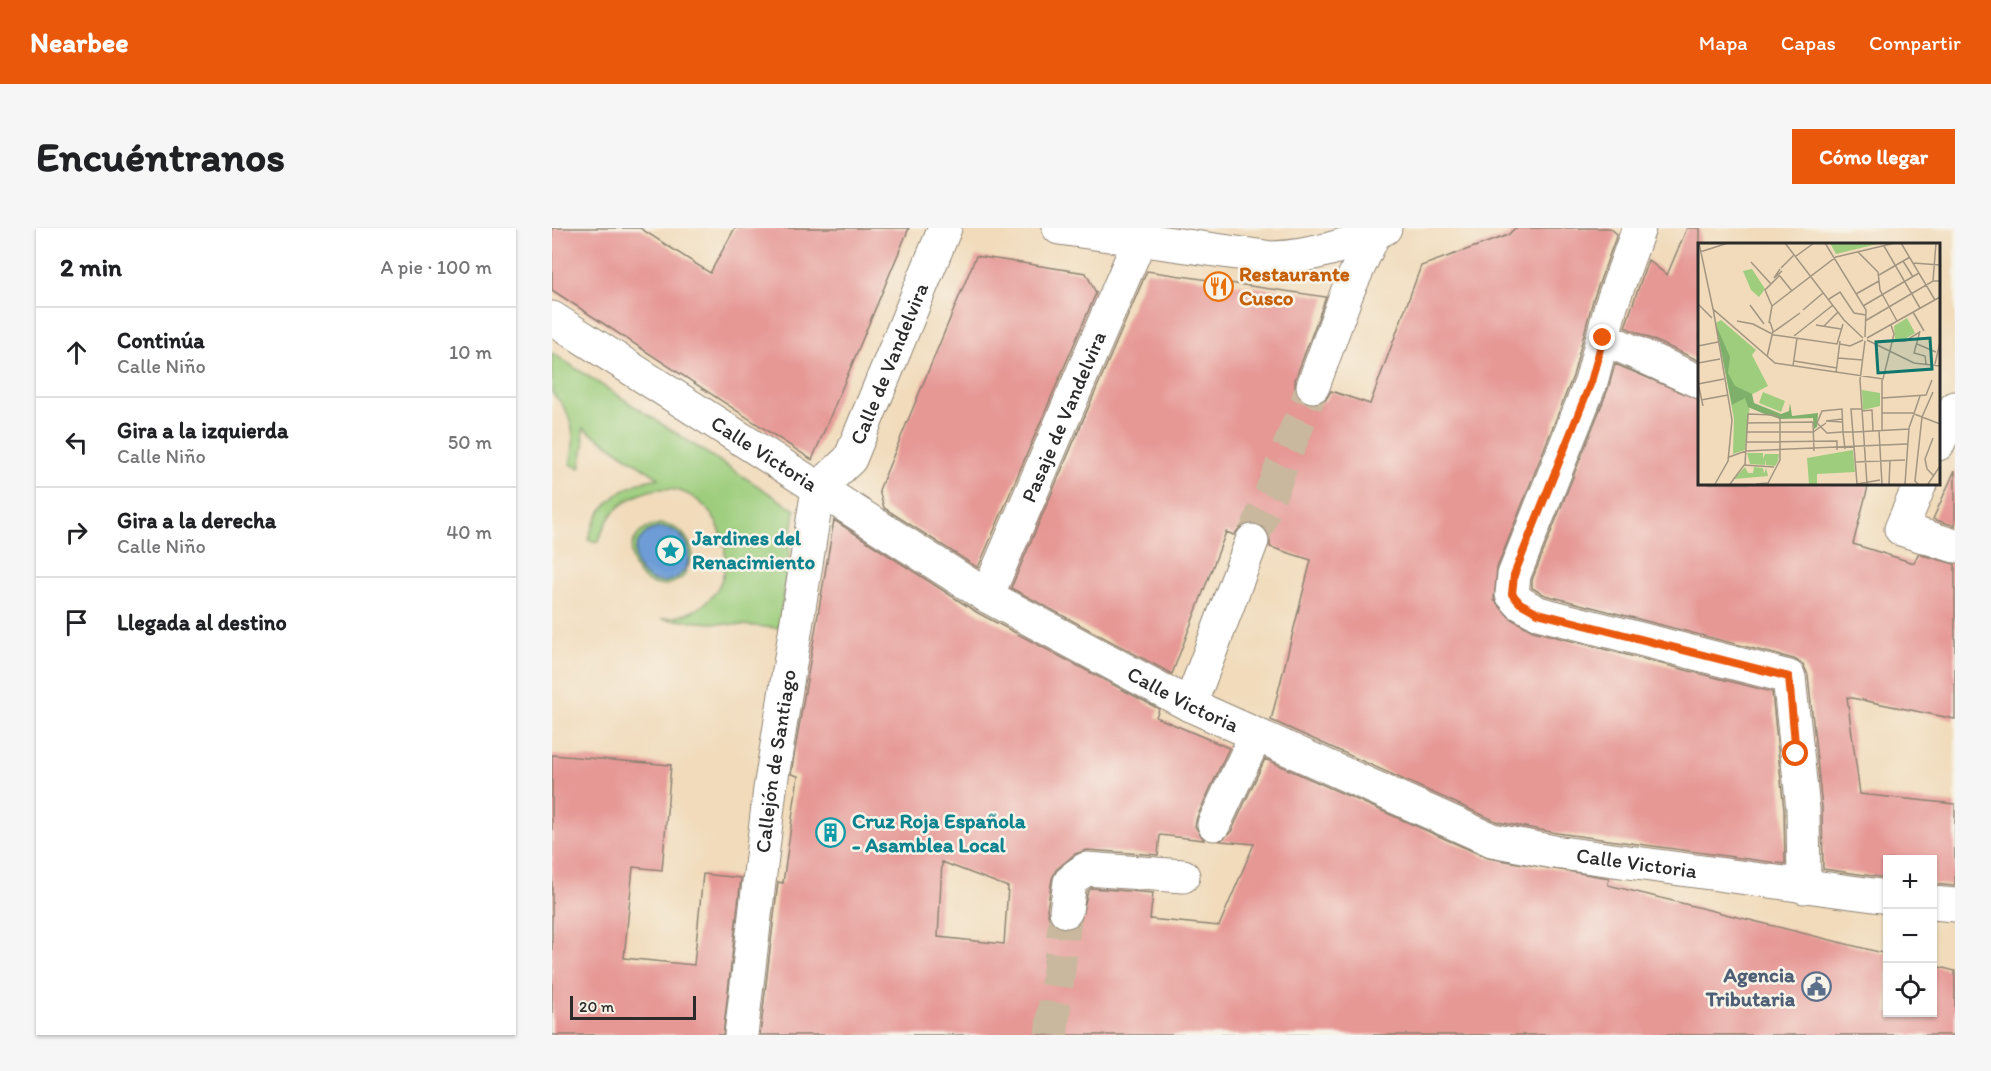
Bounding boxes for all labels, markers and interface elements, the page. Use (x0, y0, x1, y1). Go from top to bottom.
text: Nearbee (30, 25, 129, 59)
text: Mapa (1699, 30, 1748, 55)
text: Capas (1781, 30, 1836, 55)
text: Compartir (1869, 30, 1961, 55)
button: Cómo llegar (1792, 129, 1955, 184)
text: Encuéntranos (36, 131, 285, 182)
inset map (1698, 243, 1940, 484)
text: 2 min (60, 251, 122, 283)
text: A pie · 100 m (380, 255, 492, 279)
place label: Restaurante Cusco (1239, 261, 1350, 310)
restaurant icon: Restaurante Cusco (1202, 270, 1234, 302)
street label: Calle de Vandelvira (844, 279, 933, 448)
route end (1589, 324, 1615, 350)
text: Continúa (117, 327, 205, 354)
street label: Pasaje de Vandelvira (1016, 327, 1111, 506)
icon: ahead (60, 336, 93, 369)
text: 10 m (449, 340, 492, 364)
text: Calle Niño (117, 354, 206, 378)
street label: Calle Victoria (707, 410, 823, 497)
text: Gira a la izquierda (117, 417, 288, 444)
icon: left (60, 426, 93, 459)
text: 50 m (448, 430, 492, 454)
text: Calle Niño (117, 444, 206, 468)
text: Gira a la derecha (117, 507, 276, 534)
icon: right (60, 516, 93, 549)
text: 40 m (446, 520, 492, 544)
place label: Jardines del Renacimiento (691, 525, 815, 574)
text: Calle Niño (117, 534, 206, 558)
place icon: Jardines del Renacimiento (655, 534, 687, 566)
icon: arrive (60, 606, 93, 639)
text: Llegada al destino (117, 609, 287, 636)
street label: Calle Victoria (1123, 661, 1243, 737)
street label: Callejón de Santiago (750, 667, 801, 854)
route start (1782, 740, 1808, 766)
place label: Cruz Roja Española - Asamblea Local (852, 808, 1027, 857)
building icon: Cruz Roja Española - Asamblea Local (815, 817, 847, 849)
street label: Calle Victoria (1575, 842, 1699, 883)
map controls (1883, 855, 1937, 1017)
button: + (1883, 855, 1937, 909)
button: − (1883, 909, 1937, 963)
place label: Agencia Tributaria (1705, 962, 1796, 1011)
button: locate (1883, 963, 1937, 1017)
public building icon: Agencia Tributaria (1800, 971, 1832, 1003)
scale bar (570, 993, 696, 1020)
text: 20 m (579, 997, 614, 1016)

